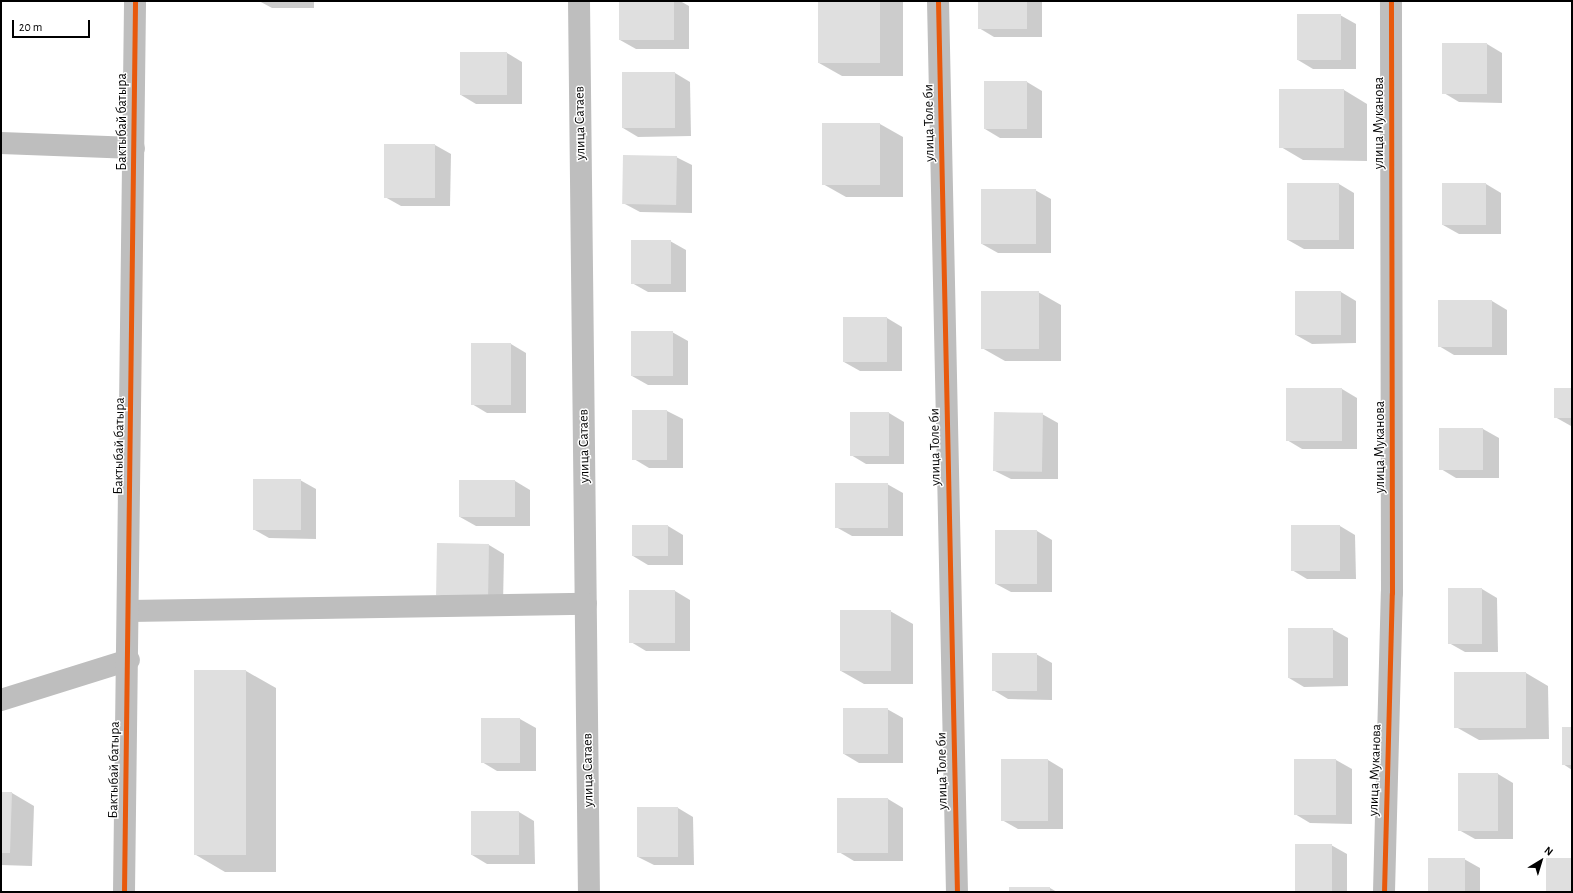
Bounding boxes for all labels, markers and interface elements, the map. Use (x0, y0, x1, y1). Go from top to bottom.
scale bar (14, 12, 92, 38)
text: 20 m (19, 21, 42, 33)
street label: Бактыбай батыра (114, 73, 130, 171)
street label: улица Муканова (1371, 77, 1387, 169)
street label: улица Толе би (920, 84, 938, 162)
street label: улица Сатаев (571, 86, 589, 160)
street label: Бактыбай батыра (110, 397, 128, 495)
street label: улица Муканова (1372, 401, 1388, 493)
street label: улица Толе би (926, 408, 944, 486)
street label: улица Сатаев (575, 409, 593, 483)
street label: Бактыбай батыра (105, 721, 123, 819)
street label: улица Муканова (1365, 724, 1385, 816)
street label: улица Толе би (933, 732, 951, 810)
street label: улица Сатаев (579, 733, 597, 807)
north arrow (1521, 841, 1561, 881)
text: N (1542, 844, 1555, 858)

